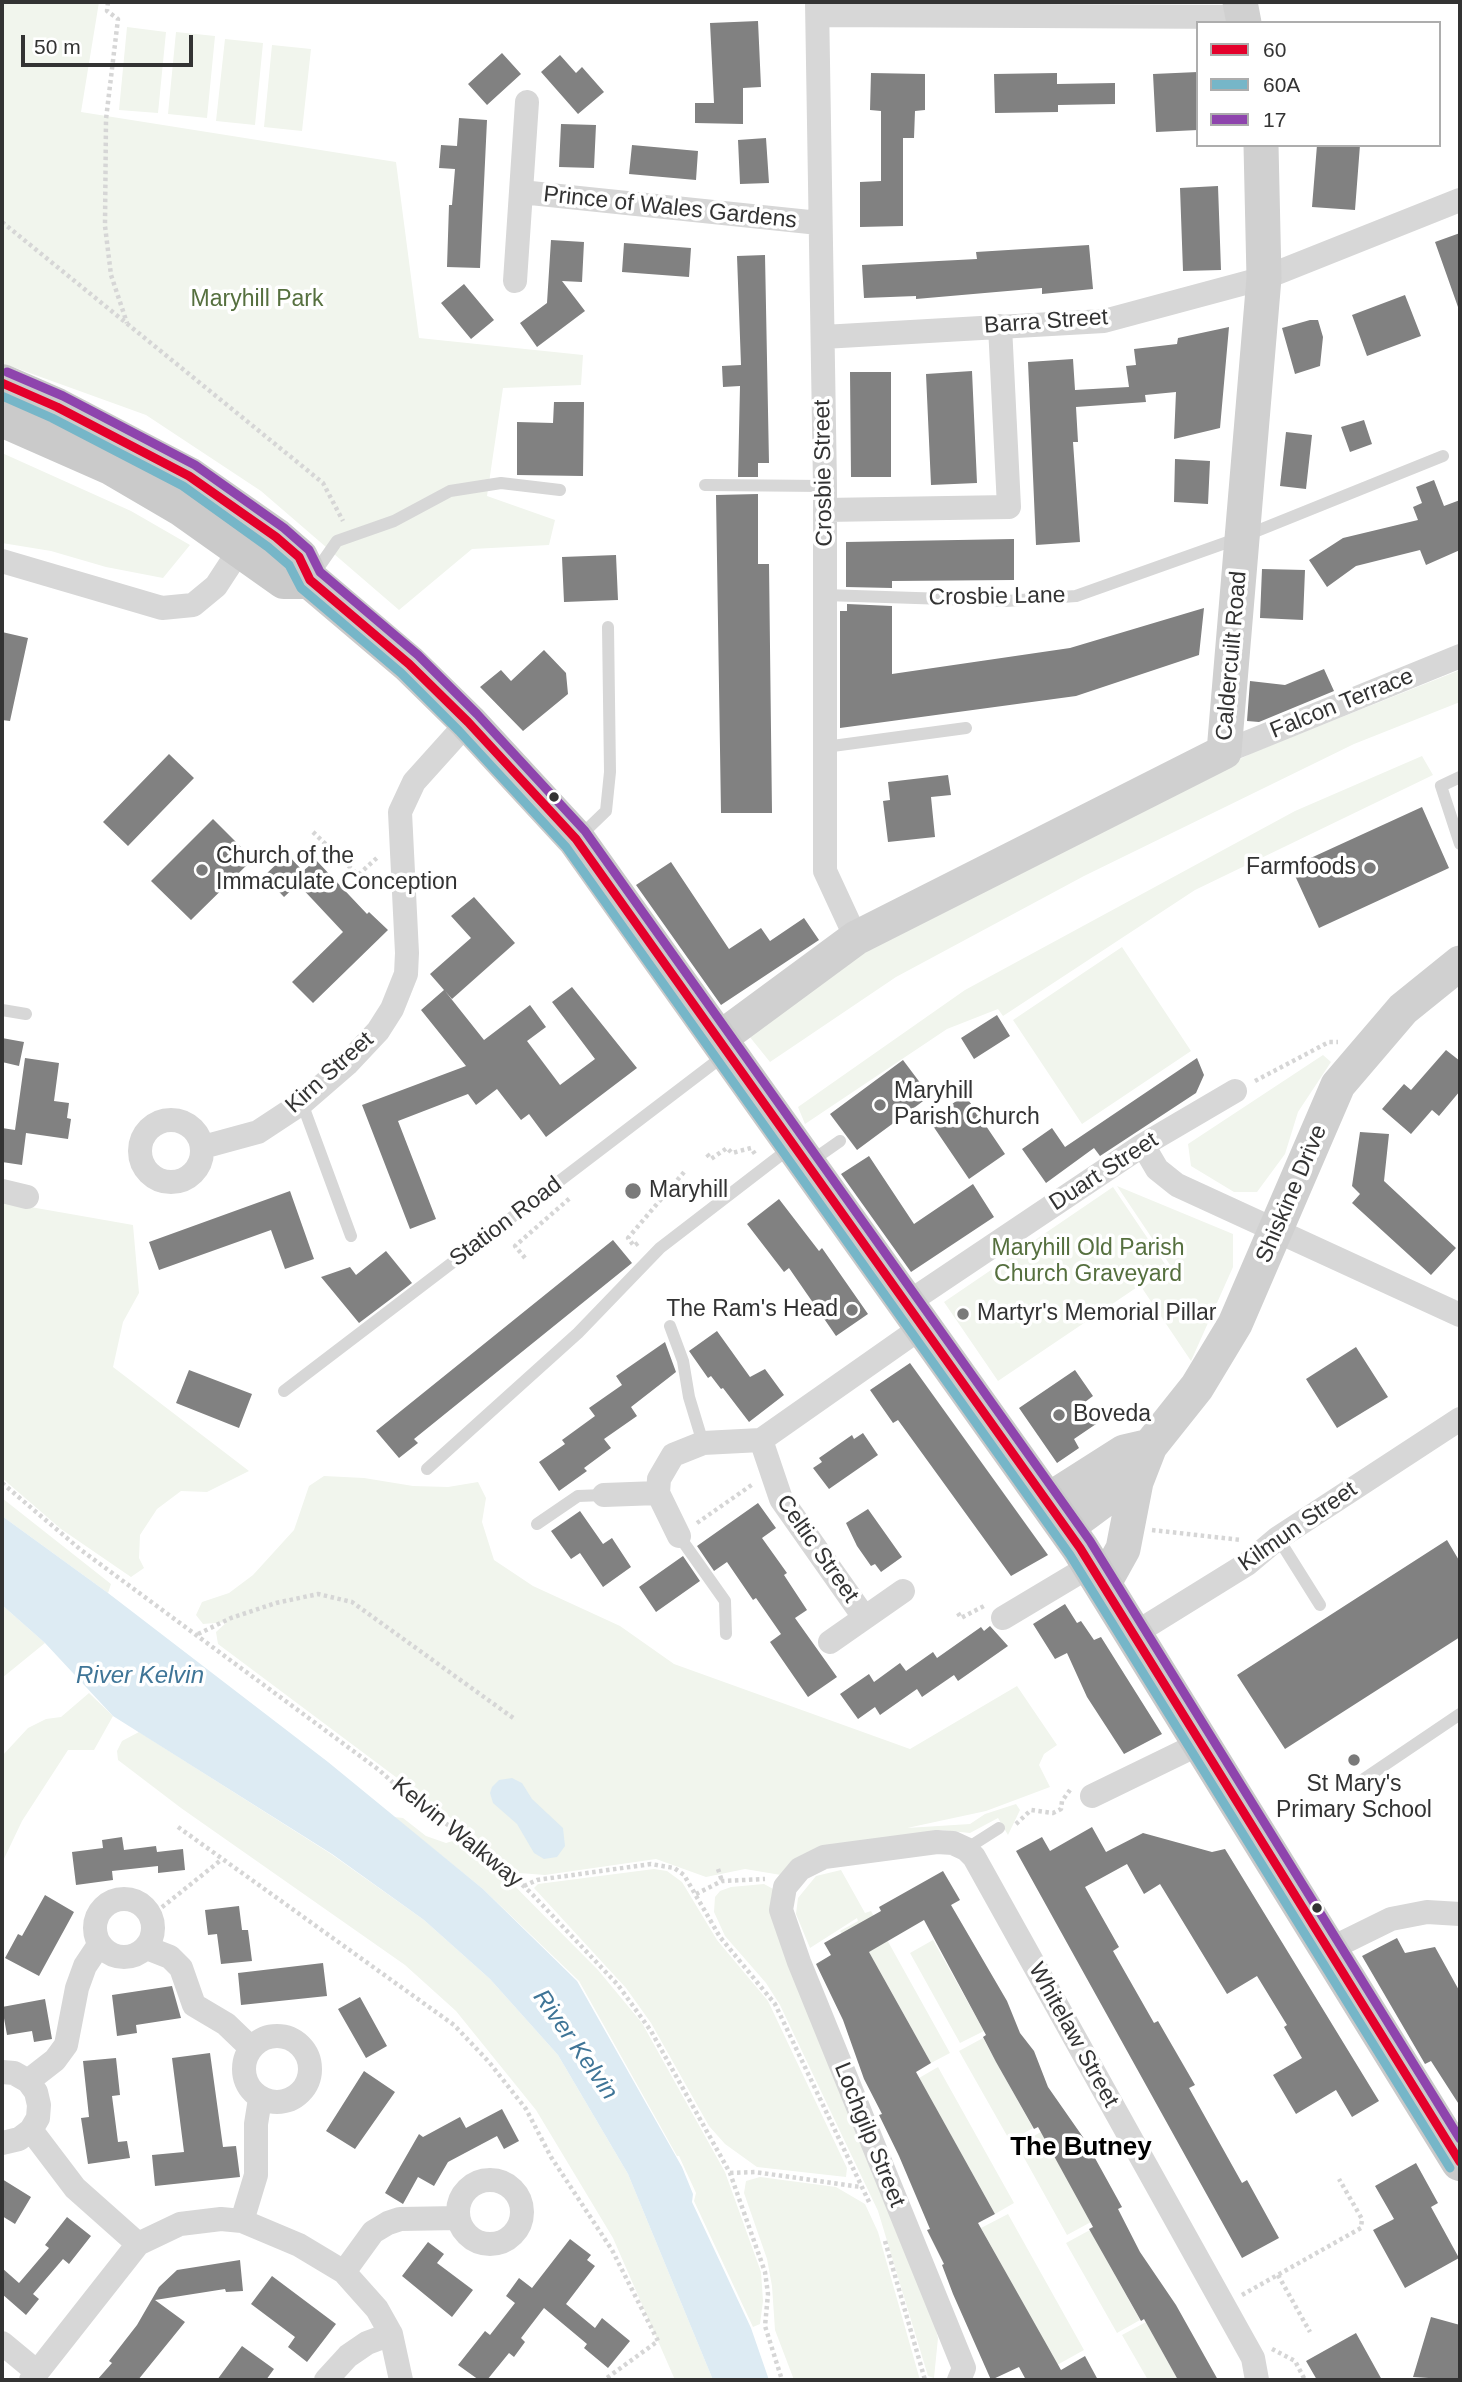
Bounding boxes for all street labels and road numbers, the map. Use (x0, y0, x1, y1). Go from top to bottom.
street label: Prince of Wales Gardens (542, 181, 798, 235)
street label: Barra Street (983, 304, 1109, 340)
street label: Crosbie Street (809, 399, 839, 547)
street label: Caldercuilt Road (1211, 570, 1253, 742)
street label: Crosbie Lane (928, 582, 1066, 612)
street label: Falcon Terrace (1266, 663, 1418, 745)
street label: Kirn Street (280, 1026, 380, 1120)
street label: Shiskine Drive (1251, 1121, 1333, 1267)
street label: Duart Street (1044, 1127, 1164, 1217)
street label: Station Road (445, 1171, 567, 1273)
street label: Kilmun Street (1234, 1476, 1362, 1578)
street label: Celtic Street (770, 1490, 864, 1608)
street label: Kelvin Walkway (386, 1772, 528, 1894)
street label: Whitelaw Street (1022, 1958, 1124, 2112)
street label: Lochgilp Street (827, 2059, 911, 2211)

